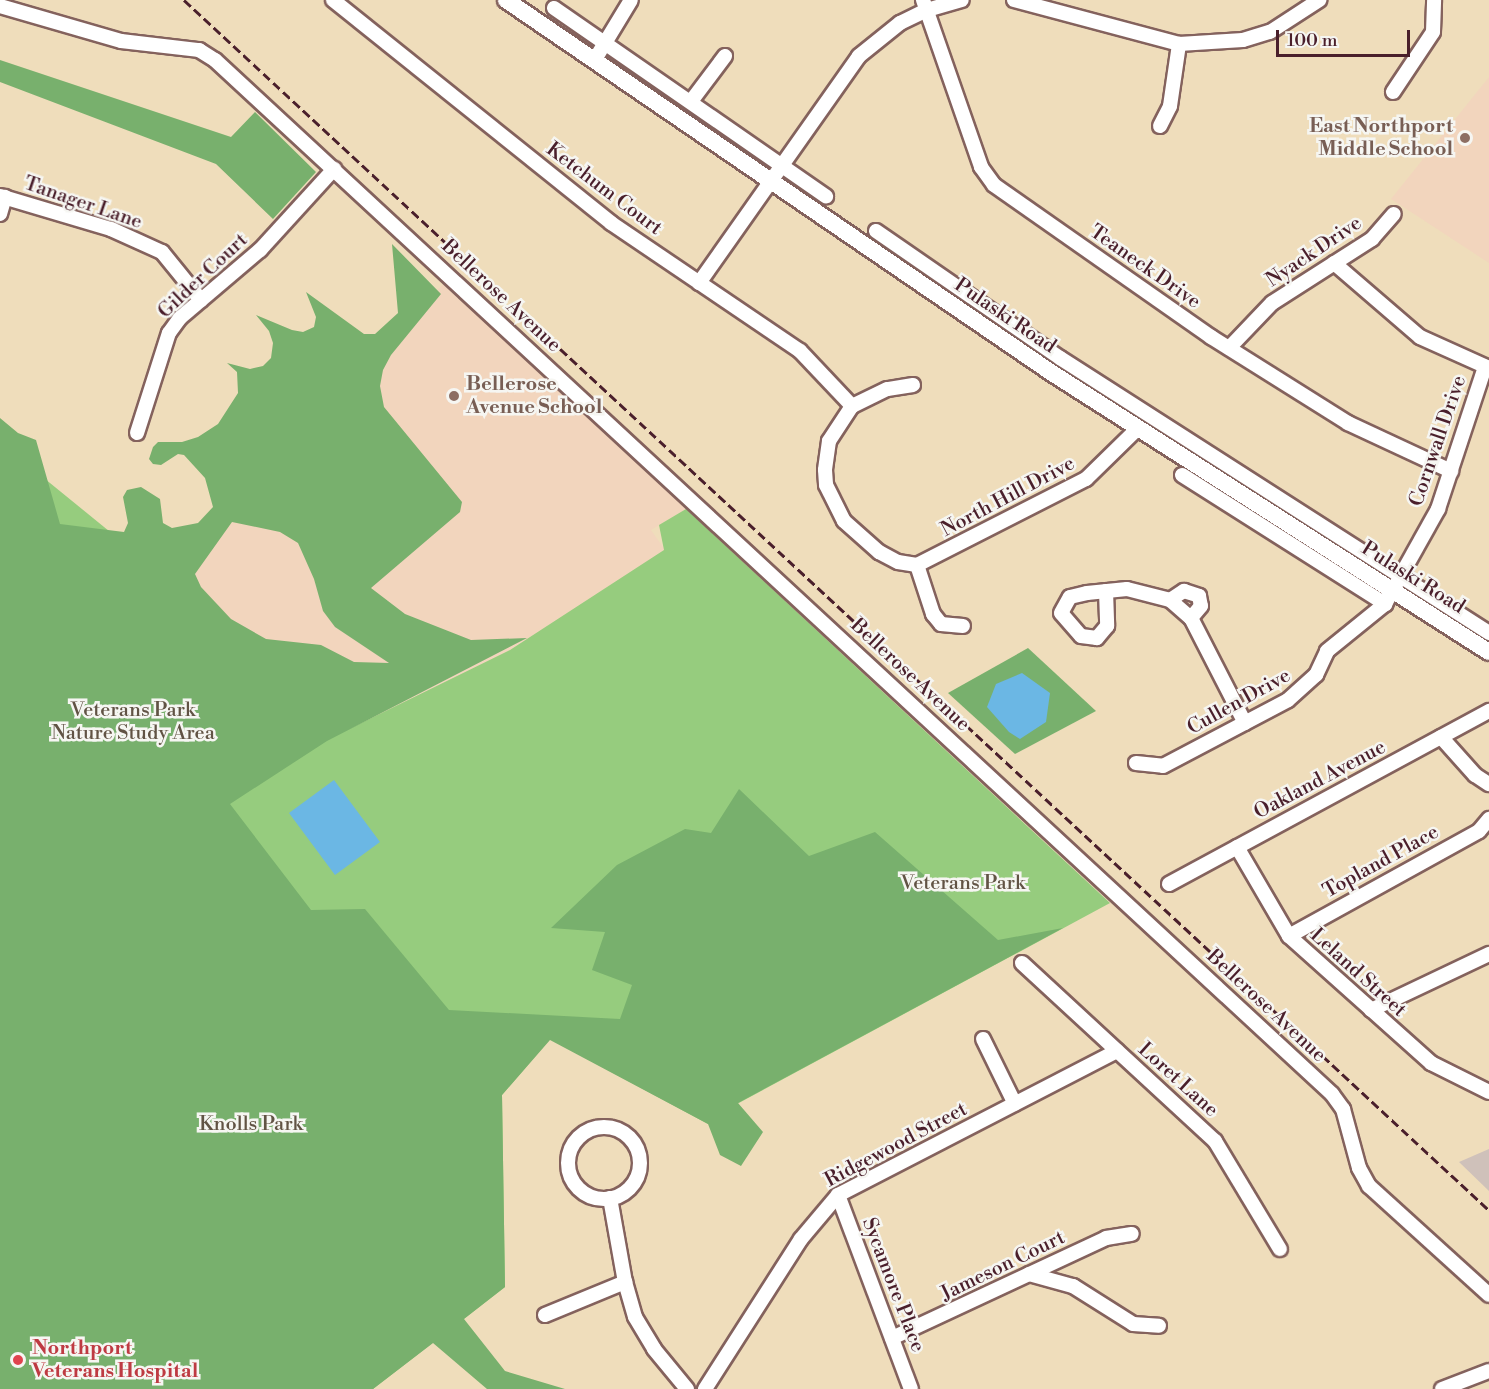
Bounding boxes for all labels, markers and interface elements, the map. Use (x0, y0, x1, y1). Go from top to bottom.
scale bar (1279, 18, 1412, 56)
text: 100 m (1287, 29, 1338, 52)
place label: East Northport Middle School (1309, 114, 1453, 161)
marker: East Northport Middle School (1458, 131, 1472, 145)
street label: Ketchum Court (541, 138, 667, 240)
street label: Tanager Lane (21, 172, 145, 234)
street label: Nyack Drive (1262, 211, 1366, 293)
street label: Teaneck Drive (1085, 220, 1205, 314)
street label: Gilder Court (153, 228, 253, 324)
street label: Bellerose Avenue (436, 234, 566, 358)
street label: Pulaski Road (950, 273, 1060, 359)
place label: Bellerose Avenue School (466, 372, 602, 419)
street label: Cornwall Drive (1404, 372, 1472, 510)
marker: Bellerose Avenue School (447, 389, 461, 403)
street label: North Hill Drive (937, 452, 1079, 542)
street label: Pulaski Road (1357, 537, 1469, 619)
street label: Bellerose Avenue (845, 613, 975, 737)
street label: Cullen Drive (1183, 664, 1295, 740)
park label: Veterans Park Nature Study Area (51, 699, 215, 746)
street label: Oakland Avenue (1250, 735, 1390, 825)
street label: Topland Place (1319, 820, 1443, 904)
park label: Veterans Park (901, 871, 1025, 895)
street label: Leland Street (1305, 924, 1411, 1022)
street label: Bellerose Avenue (1201, 944, 1331, 1068)
street label: Loret Lane (1133, 1038, 1223, 1122)
street label: Ridgewood Street (821, 1097, 971, 1193)
park label: Knolls Park (199, 1112, 303, 1136)
street label: Sycamore Place (856, 1214, 930, 1356)
street label: Jameson Court (937, 1226, 1069, 1306)
place label: Northport Veterans Hospital (32, 1336, 198, 1383)
marker: Northport Veterans Hospital (9, 1351, 27, 1369)

